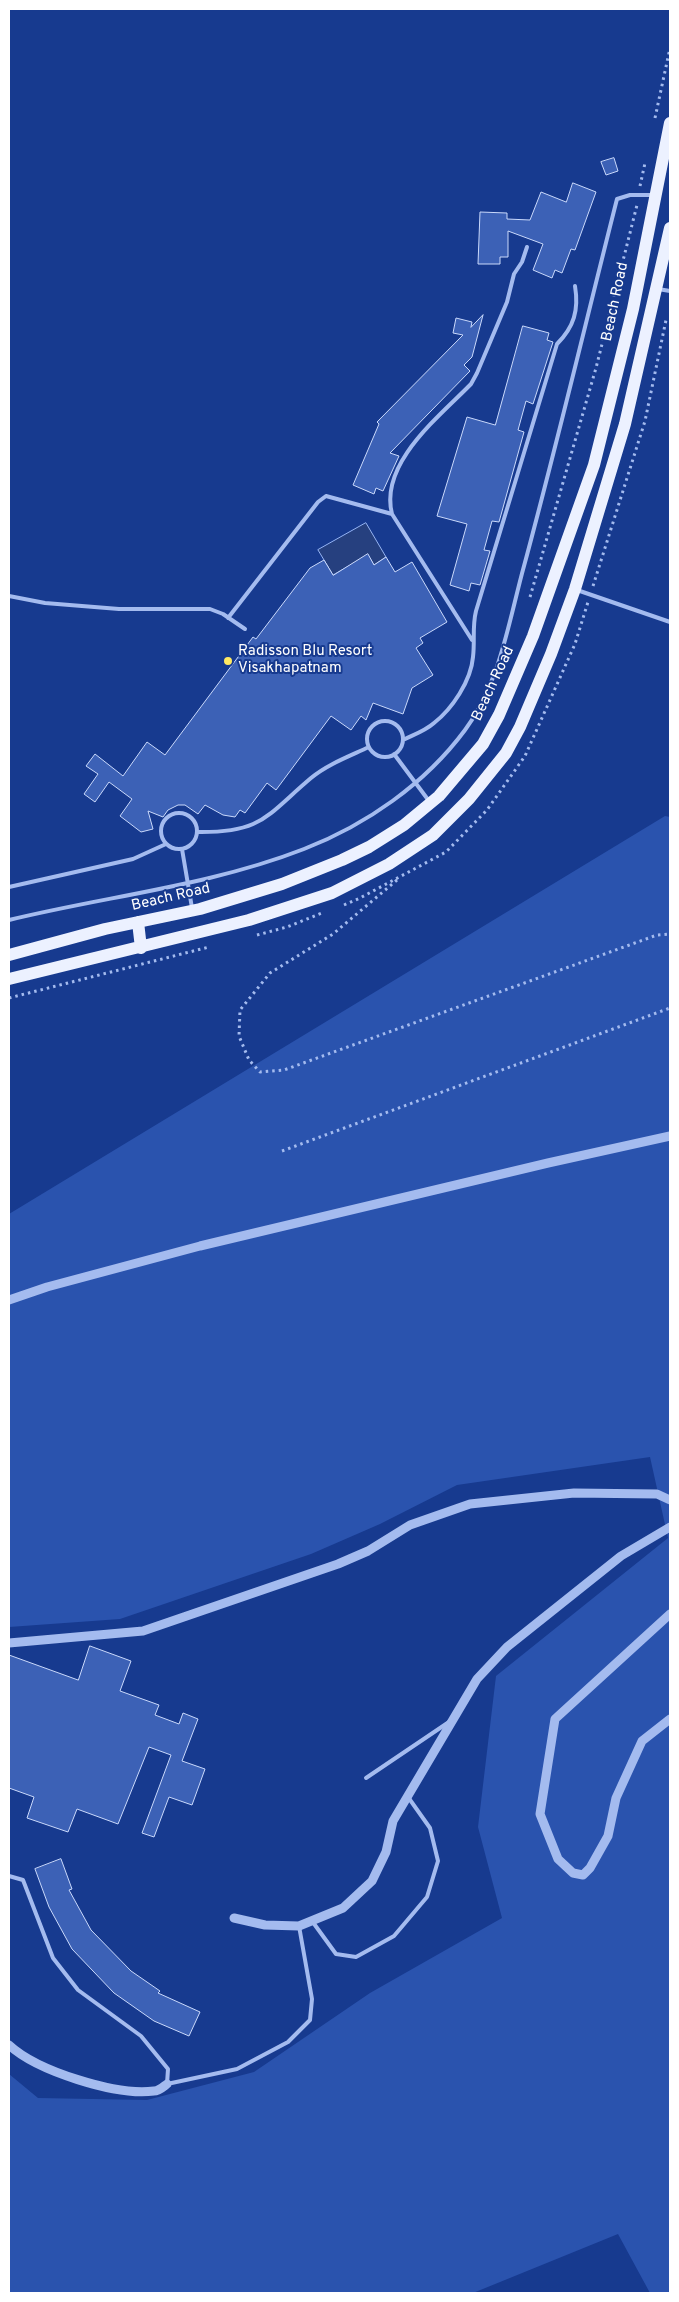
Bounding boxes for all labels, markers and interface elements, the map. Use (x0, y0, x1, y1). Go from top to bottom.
street label: Beach Road (599, 261, 633, 343)
place label: Radisson Blu Resort Visakhapatnam (238, 643, 373, 678)
street label: Beach Road (469, 644, 519, 724)
marker: Radisson Blu Resort Visakhapatnam (222, 655, 234, 667)
street label: Beach Road (130, 880, 212, 916)

